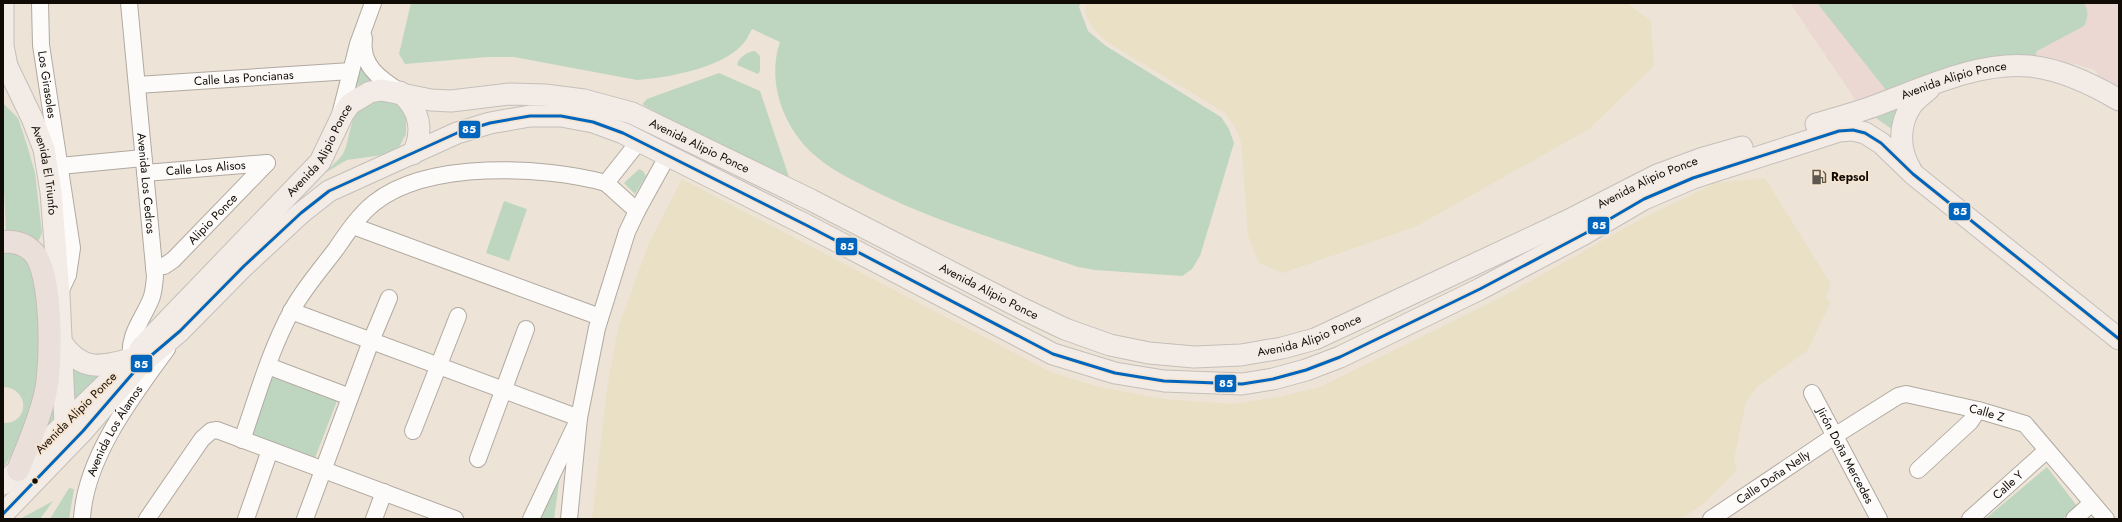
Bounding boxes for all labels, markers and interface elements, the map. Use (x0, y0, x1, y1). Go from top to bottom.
street label: Los Girasoles (33, 50, 61, 120)
street label: Avenida Alipio Ponce (1898, 57, 2007, 104)
street label: Calle Las Poncianas (193, 66, 294, 90)
street label: Avenida Alipio Ponce (282, 100, 357, 201)
street label: Avenida Alipio Ponce (646, 114, 753, 178)
line badge: 85 (458, 120, 481, 139)
text: 85 (462, 121, 476, 137)
street label: Avenida El Triunfo (27, 122, 62, 216)
street label: Avenida Los Cedros (132, 132, 160, 235)
street label: Avenida Alipio Ponce (1594, 152, 1700, 213)
street label: Calle Los Alisos (165, 156, 246, 180)
fuel station icon: Repsol (1810, 168, 1828, 186)
place label: Repsol (1831, 168, 1869, 186)
street label: Alipio Ponce (184, 189, 242, 249)
line badge: 85 (1948, 202, 1971, 221)
text: 85 (1953, 203, 1967, 219)
line badge: 85 (1587, 216, 1610, 235)
text: 85 (1592, 217, 1606, 233)
line badge: 85 (835, 237, 858, 256)
text: 85 (840, 238, 854, 254)
street label: Avenida Alipio Ponce (936, 258, 1042, 324)
street label: Avenida Alipio Ponce (1256, 310, 1364, 361)
line badge: 85 (130, 354, 153, 373)
text: 85 (134, 356, 148, 372)
street label: Avenida Alipio Ponce (31, 368, 121, 458)
line badge: 85 (1214, 374, 1237, 393)
text: 85 (1219, 375, 1233, 391)
street label: Avenida Los Álamos (82, 382, 147, 479)
street label: Calle Z (1967, 399, 2007, 426)
street label: Jirón Doña Mercedes (1811, 403, 1878, 507)
street label: Calle Doña Nelly (1733, 445, 1815, 509)
street label: Calle Y (1989, 466, 2028, 504)
unlabelled marker (30, 476, 40, 486)

